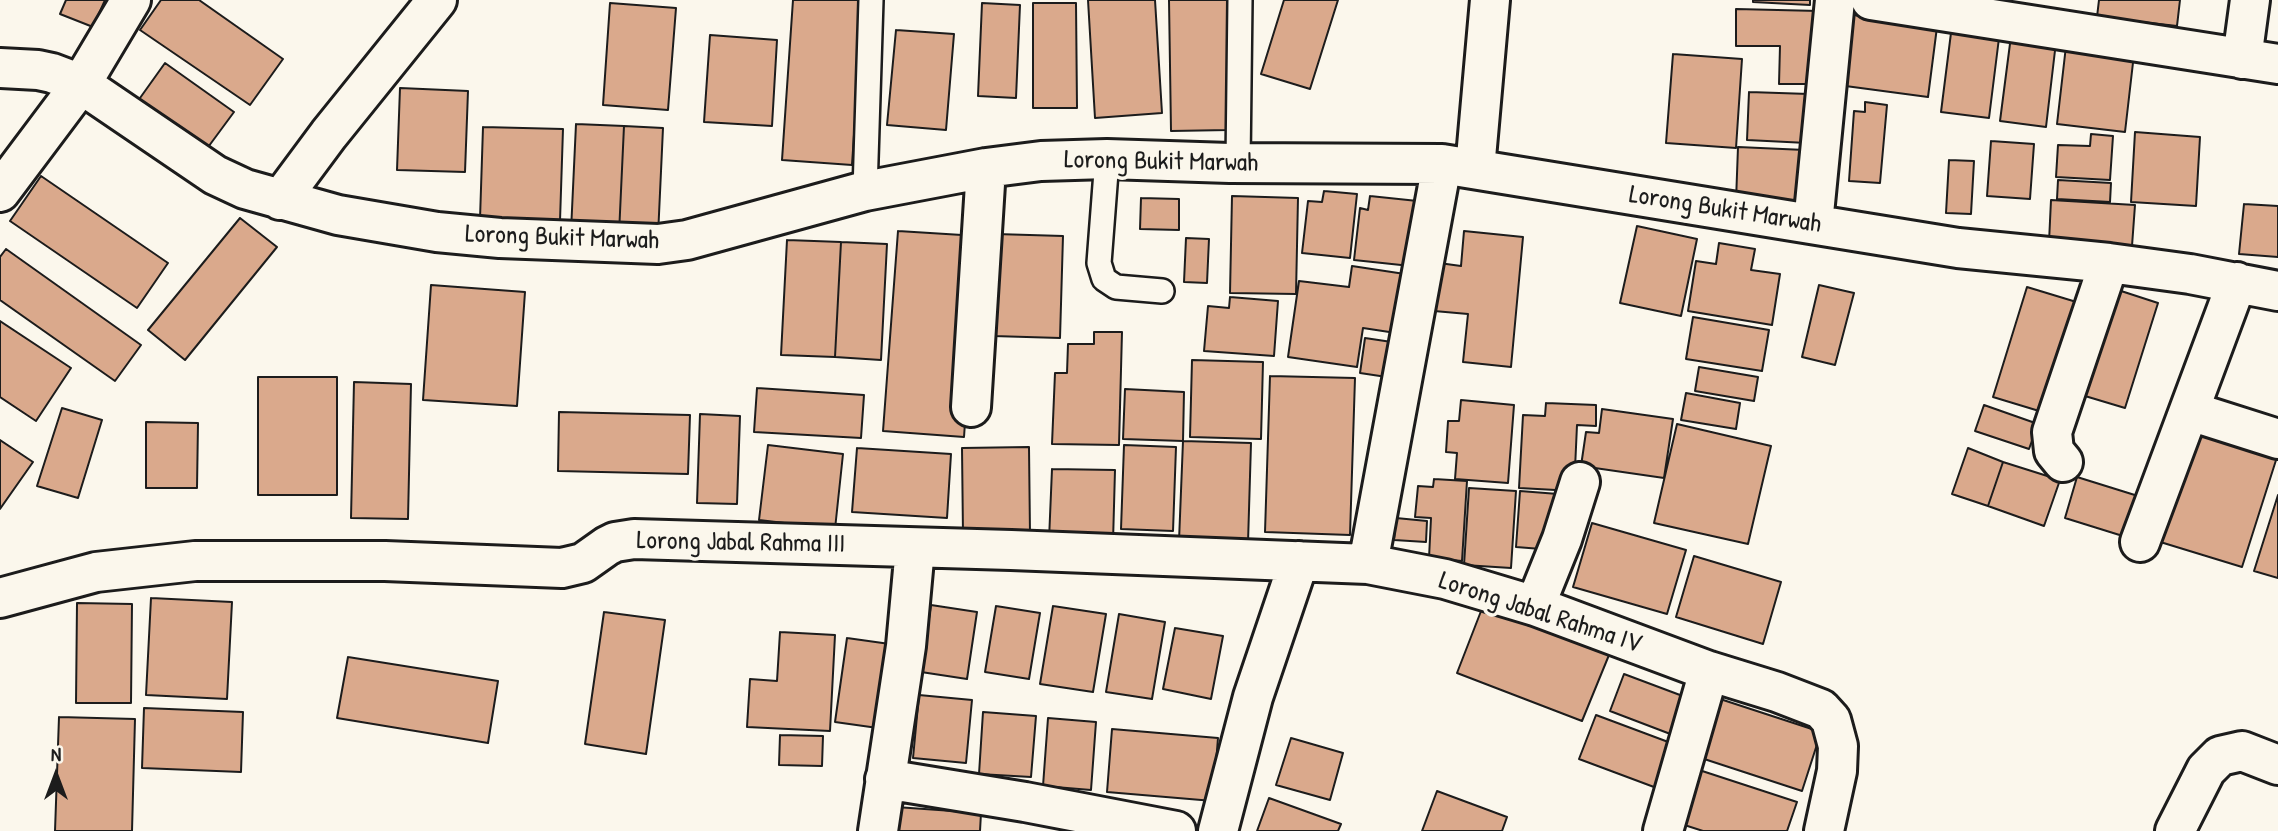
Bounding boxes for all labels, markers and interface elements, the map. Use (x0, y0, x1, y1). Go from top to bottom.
street label: Lorong Bukit Marwah (1064, 145, 1258, 179)
street label: Lorong Bukit Marwah (1627, 179, 1823, 241)
street label: Lorong Bukit Marwah (465, 219, 659, 257)
street label: Lorong Jabal Rahma III (636, 526, 846, 560)
street label: Lorong Jabal Rahma IV (1435, 566, 1645, 660)
north arrow (21, 740, 91, 810)
text: N (51, 741, 61, 767)

